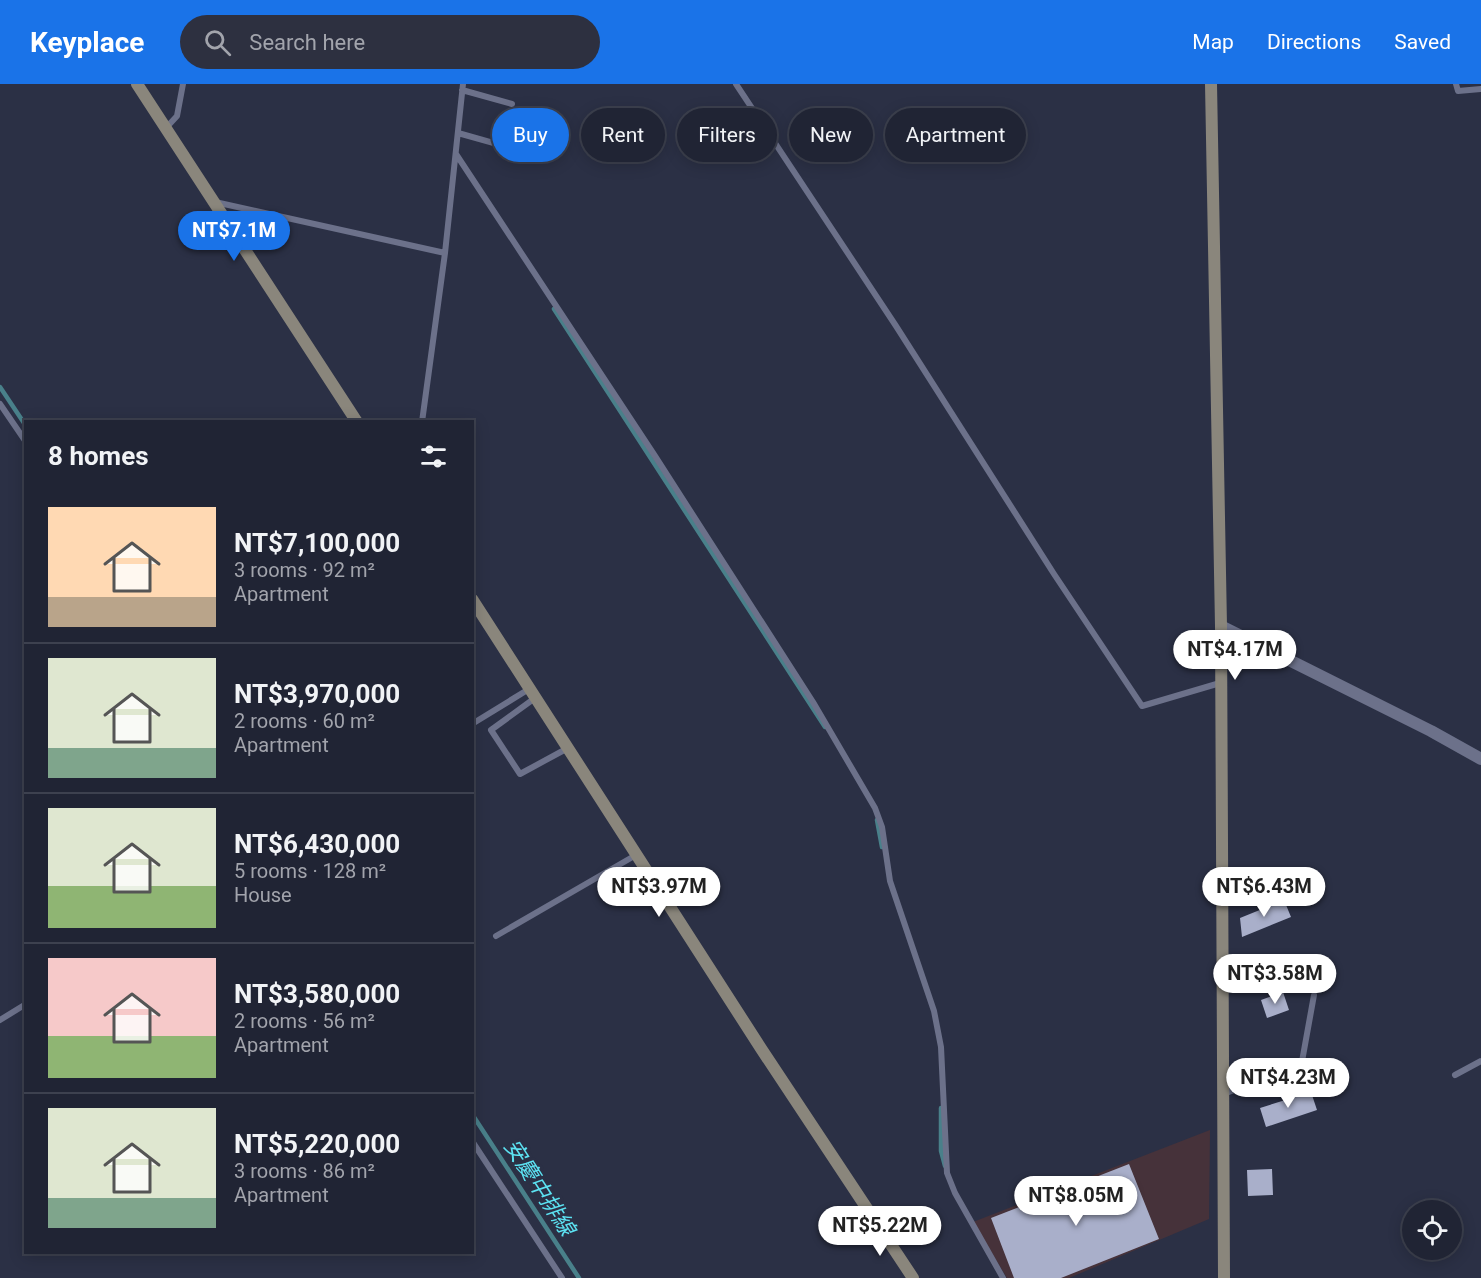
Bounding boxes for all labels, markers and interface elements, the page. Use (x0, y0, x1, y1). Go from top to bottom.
search box (180, 15, 600, 69)
text: Keyplace (30, 26, 144, 59)
icon: search (201, 26, 234, 59)
text: Search here (249, 30, 365, 55)
text: Map (1192, 30, 1234, 54)
text: Directions (1267, 30, 1361, 54)
text: Saved (1394, 30, 1451, 54)
chip: Buy (492, 108, 569, 162)
chip: Rent (581, 108, 665, 162)
chip: Filters (677, 108, 777, 162)
chip: New (789, 108, 873, 162)
chip: Apartment (885, 108, 1026, 162)
pin: NT$7.1M (179, 211, 289, 262)
text: NT$7.1M (192, 218, 276, 242)
icon: filters (417, 440, 450, 473)
text: 8 homes (48, 441, 149, 471)
text: NT$7,100,000 (234, 528, 400, 558)
icon: home (96, 531, 168, 603)
text: 3 rooms · 92 m² (234, 558, 375, 582)
text: Apartment (234, 582, 329, 606)
pin: NT$4.17M (1173, 630, 1297, 681)
text: NT$4.17M (1187, 637, 1283, 661)
text: NT$3,970,000 (234, 679, 400, 709)
icon: home (96, 682, 168, 754)
text: 2 rooms · 60 m² (234, 709, 375, 733)
text: Apartment (234, 733, 329, 757)
text: NT$6,430,000 (234, 829, 400, 859)
icon: home (96, 832, 168, 904)
text: 5 rooms · 128 m² (234, 859, 386, 883)
pin: NT$3.97M (597, 867, 721, 918)
pin: NT$6.43M (1202, 867, 1326, 918)
text: NT$3.97M (611, 874, 707, 898)
text: NT$6.43M (1216, 874, 1312, 898)
text: House (234, 883, 292, 907)
pin: NT$3.58M (1213, 954, 1337, 1005)
text: NT$3.58M (1227, 961, 1323, 985)
text: NT$3,580,000 (234, 979, 400, 1009)
icon: home (96, 982, 168, 1054)
text: 2 rooms · 56 m² (234, 1009, 375, 1033)
text: Apartment (234, 1033, 329, 1057)
pin: NT$4.23M (1226, 1058, 1350, 1109)
text: NT$4.23M (1240, 1065, 1336, 1089)
text: NT$5,220,000 (234, 1129, 400, 1159)
icon: home (96, 1132, 168, 1204)
water label: 安慶中排線 (499, 1134, 582, 1243)
text: 3 rooms · 86 m² (234, 1159, 375, 1183)
pin: NT$8.05M (1014, 1176, 1138, 1227)
text: Apartment (234, 1183, 329, 1207)
text: NT$8.05M (1028, 1183, 1124, 1207)
map controls (1402, 1200, 1462, 1260)
button: locate (1402, 1200, 1462, 1260)
pin: NT$5.22M (818, 1206, 942, 1257)
text: NT$5.22M (832, 1213, 928, 1237)

